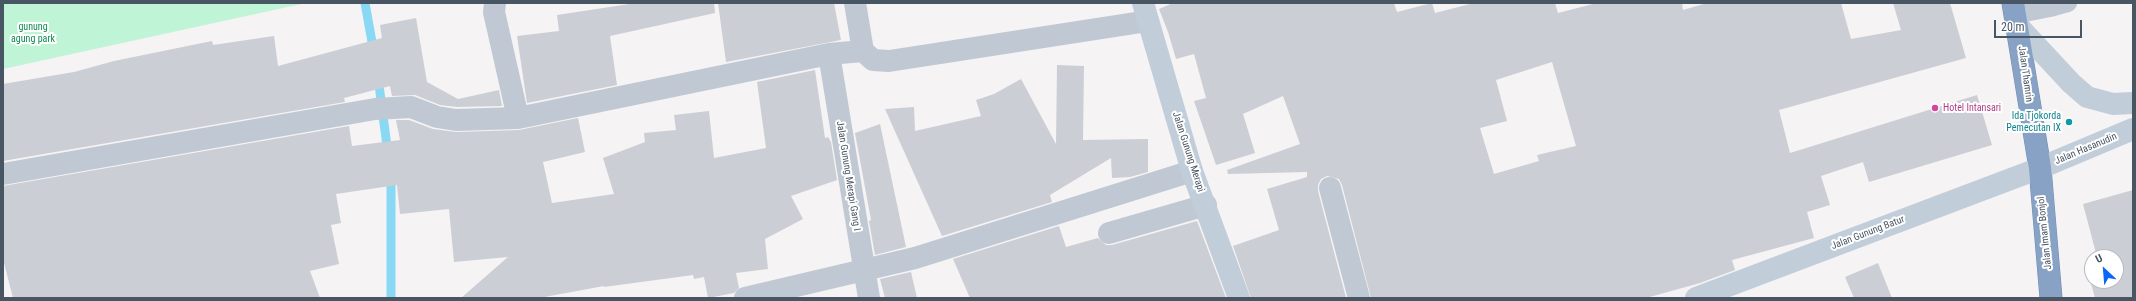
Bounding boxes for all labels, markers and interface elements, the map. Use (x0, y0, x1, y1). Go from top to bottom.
scale bar (1996, 12, 2084, 38)
text: 20 m (2001, 20, 2025, 34)
park label: gunung agung park (11, 21, 55, 44)
street label: Jalan Thamrin (2015, 45, 2035, 103)
place label: Hotel Intansari (1943, 102, 2001, 114)
marker: Hotel Intansari (1930, 103, 1940, 113)
street label: Jalan Gunung Merapi (1169, 110, 1207, 194)
place label: Ida Tjokorda Pemecutan IX (2006, 110, 2061, 134)
marker: Ida Tjokorda Pemecutan IX (2064, 117, 2074, 127)
street label: Jalan Gunung Merapi Gang I (833, 120, 863, 232)
street label: Jalan Hasanudin (2053, 131, 2119, 167)
street label: Jalan Imam Bonjol (2035, 196, 2055, 270)
street label: Jalan Gunung Batur (1830, 214, 1906, 252)
north arrow (2084, 249, 2124, 289)
text: U (2093, 251, 2105, 266)

